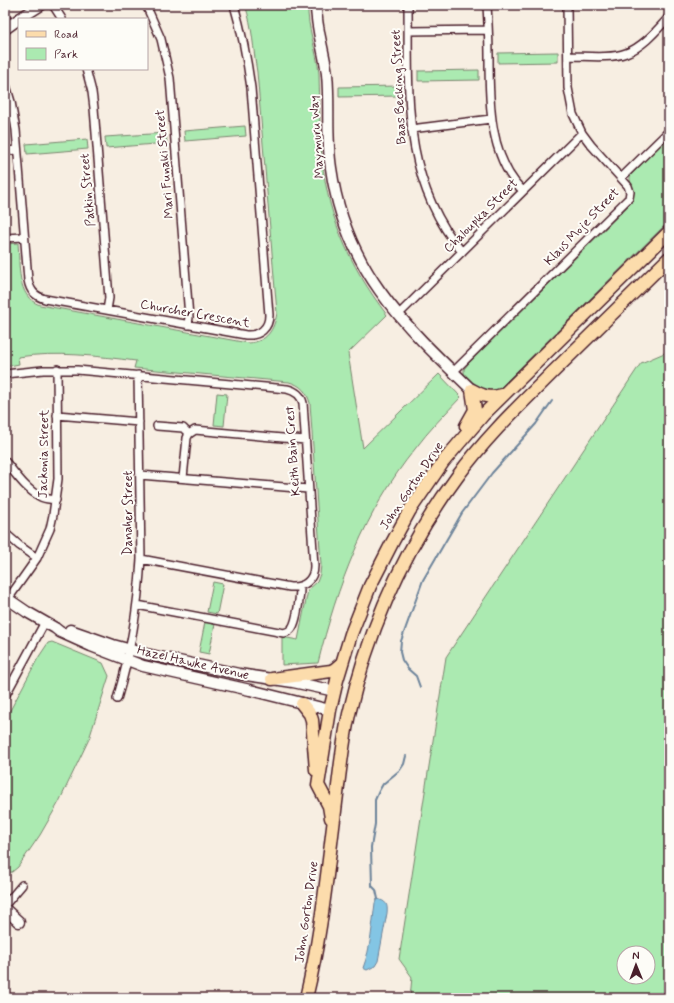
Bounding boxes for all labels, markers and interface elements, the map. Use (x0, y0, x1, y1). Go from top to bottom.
legend (18, 18, 148, 70)
text: Road (54, 27, 78, 43)
street label: Baas Becking Street (387, 29, 411, 145)
text: Park (54, 47, 78, 63)
street label: Maymuru Way (306, 95, 328, 179)
street label: Mari Funaki Street (152, 109, 178, 219)
street label: Patkin Street (76, 153, 100, 227)
street label: Chaloupka Street (440, 175, 522, 257)
street label: Klaus Moje Street (541, 185, 623, 269)
street label: Churcher Crescent (139, 296, 251, 332)
street label: Keith Bain Crest (281, 405, 305, 497)
street label: Jackonia Street (35, 409, 53, 499)
street label: John Gorton Drive (376, 439, 448, 533)
street label: Danaher Street (120, 470, 137, 555)
street label: Hazel Hawke Avenue (135, 642, 251, 684)
street label: John Gorton Drive (291, 860, 323, 964)
north arrow (616, 945, 656, 985)
text: N (632, 949, 640, 963)

